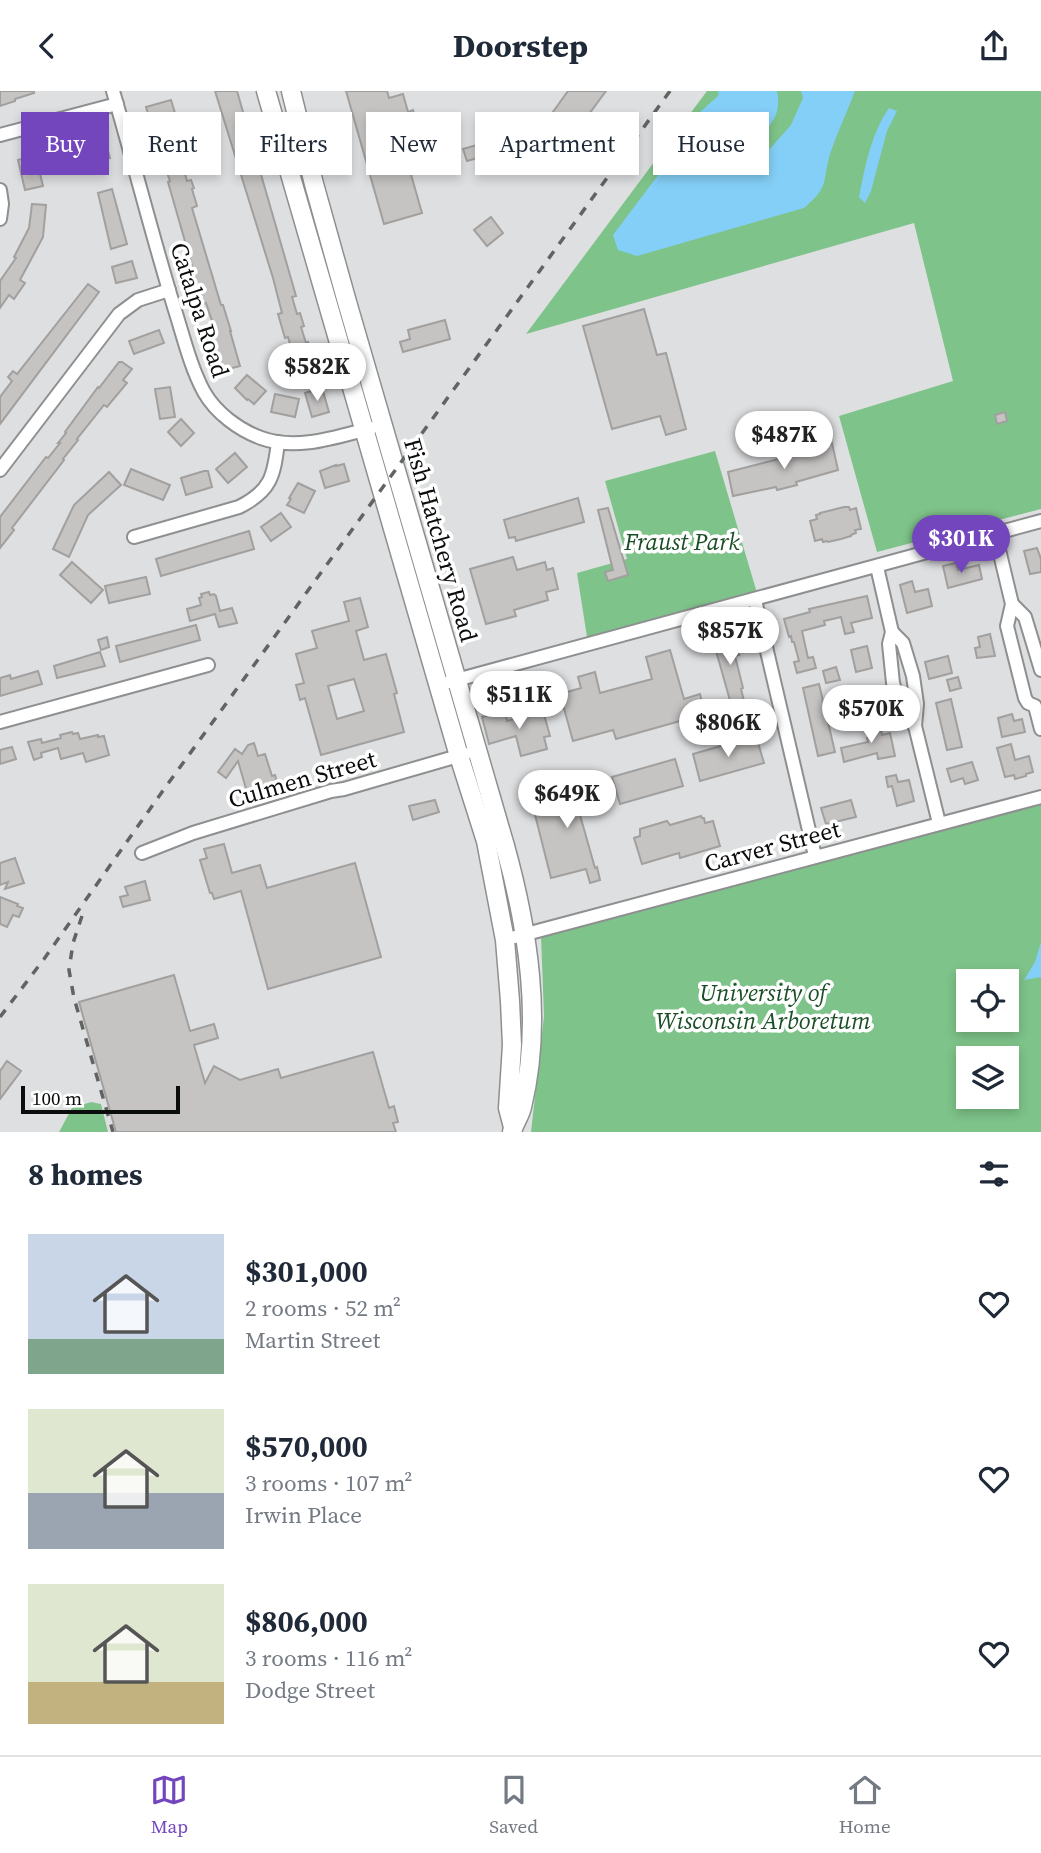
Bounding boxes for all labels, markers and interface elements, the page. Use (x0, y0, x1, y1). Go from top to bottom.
text: Doorstep (453, 24, 588, 68)
icon: back (28, 27, 66, 65)
icon: share (975, 27, 1013, 65)
chip: Buy (21, 112, 109, 175)
chip: Rent (123, 112, 221, 175)
chip: Filters (235, 112, 352, 175)
chip: New (366, 112, 461, 175)
chip: Apartment (475, 112, 639, 175)
chip: House (653, 112, 769, 175)
street label: Catalpa Road (163, 238, 237, 382)
pin: $582K (268, 343, 366, 403)
text: $582K (284, 350, 350, 382)
pin: $487K (735, 411, 833, 471)
text: $487K (751, 418, 817, 450)
street label: Fish Hatchery Road (396, 434, 486, 646)
pin: $301K (912, 515, 1010, 575)
text: $301K (928, 522, 994, 554)
park label: Fraust Park (623, 525, 740, 558)
pin: $857K (681, 607, 779, 667)
text: $857K (697, 614, 763, 646)
pin: $511K (470, 671, 568, 731)
text: $511K (486, 678, 552, 710)
pin: $570K (822, 685, 920, 745)
text: $570K (838, 692, 904, 724)
pin: $806K (679, 699, 777, 759)
text: $806K (695, 706, 761, 738)
street label: Culmen Street (224, 742, 380, 816)
pin: $649K (518, 771, 616, 830)
text: $649K (534, 777, 600, 809)
street label: Carver Street (700, 812, 844, 880)
map controls (956, 969, 1019, 1109)
button: locate (956, 969, 1019, 1032)
park label: University of Wisconsin Arboretum (655, 976, 871, 1037)
button: layers (956, 1046, 1019, 1109)
scale bar (21, 1083, 180, 1115)
text: 100 m (32, 1085, 82, 1111)
text: 8 homes (28, 1154, 143, 1195)
icon: filters (975, 1155, 1013, 1193)
text: $301,000 (245, 1251, 368, 1292)
icon: home (84, 1262, 168, 1346)
icon: heart (975, 1285, 1013, 1323)
text: 2 rooms · 52 m² (245, 1292, 401, 1324)
text: Martin Street (245, 1324, 380, 1356)
text: $570,000 (245, 1426, 368, 1467)
icon: home (84, 1437, 168, 1521)
icon: heart (975, 1460, 1013, 1498)
text: 3 rooms · 107 m² (245, 1467, 412, 1499)
text: Irwin Place (245, 1499, 362, 1531)
text: $806,000 (245, 1601, 368, 1642)
icon: home (84, 1612, 168, 1696)
icon: heart (975, 1635, 1013, 1673)
text: 3 rooms · 116 m² (245, 1642, 412, 1674)
text: Dodge Street (245, 1674, 375, 1706)
tab: Map (150, 1771, 188, 1839)
tab: Saved (489, 1771, 538, 1839)
tab: Home (839, 1771, 891, 1839)

